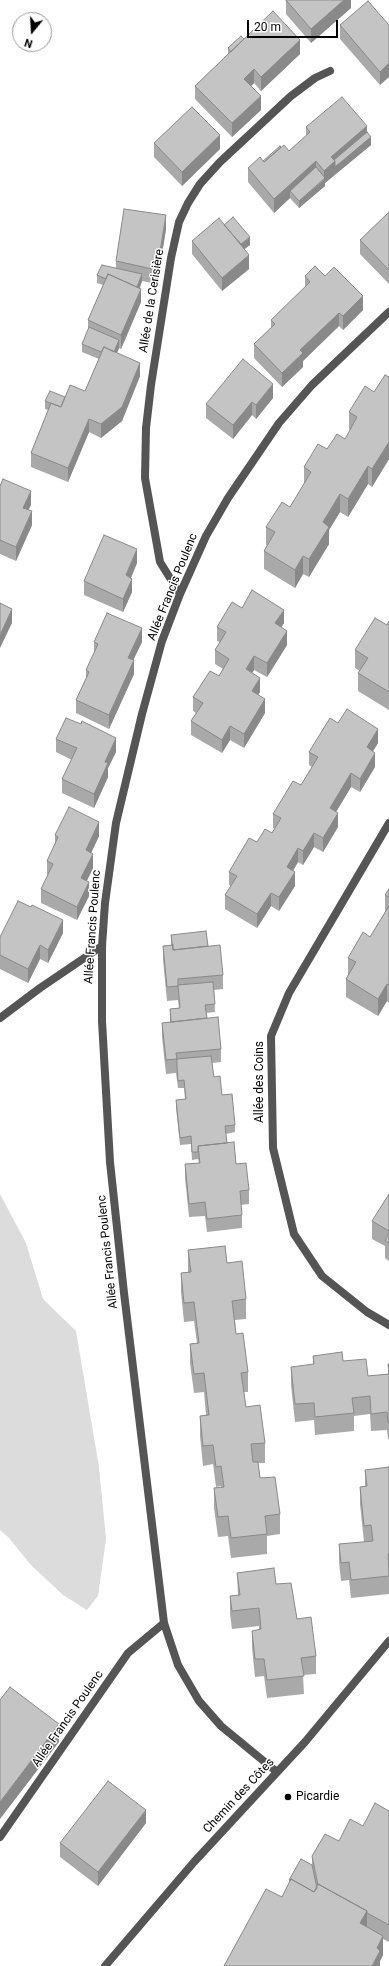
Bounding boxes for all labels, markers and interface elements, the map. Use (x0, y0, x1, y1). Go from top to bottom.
north arrow (12, 12, 52, 52)
scale bar (249, 12, 340, 38)
text: 20 m (254, 20, 281, 34)
text: N (23, 36, 34, 50)
street label: Allée de la Cerisière (137, 248, 167, 354)
street label: Allée Francis Poulenc (145, 531, 201, 643)
street label: Allée Francis Poulenc (82, 869, 104, 985)
street label: Allée des Coins (253, 1041, 267, 1123)
street label: Allée Francis Poulenc (95, 1194, 121, 1310)
street label: Allée Francis Poulenc (29, 1668, 107, 1770)
street label: Chemin des Côtes (201, 1756, 277, 1836)
place label: Picardie (296, 1790, 339, 1804)
marker: Picardie (283, 1792, 293, 1802)

